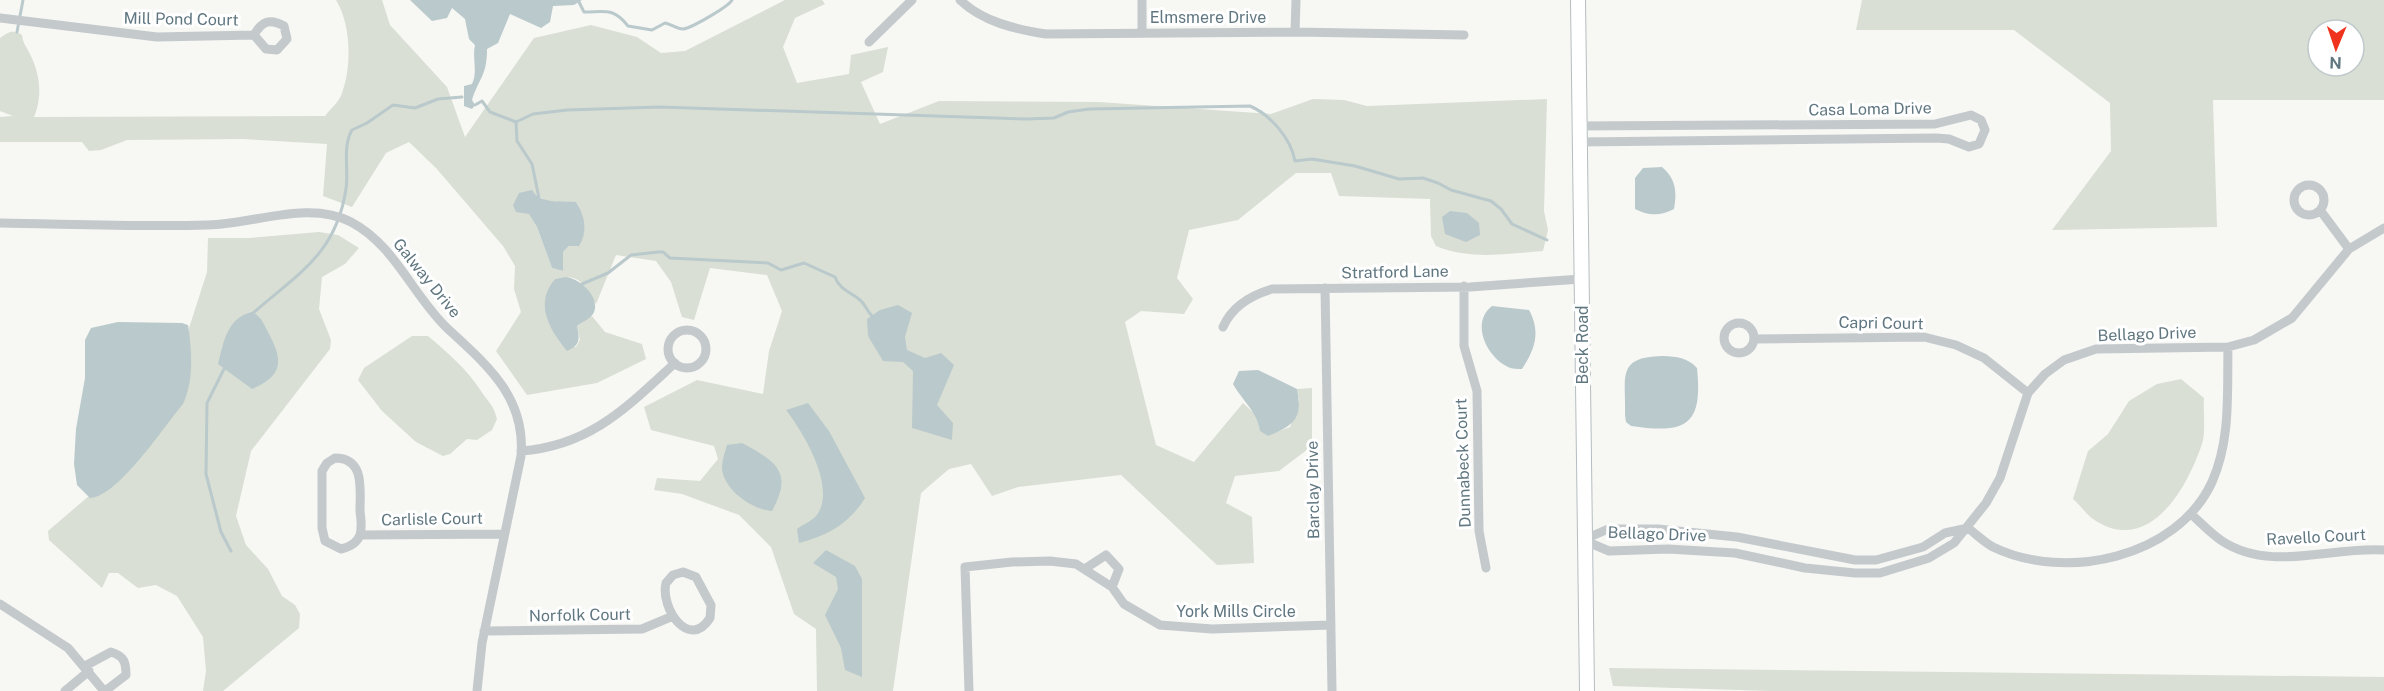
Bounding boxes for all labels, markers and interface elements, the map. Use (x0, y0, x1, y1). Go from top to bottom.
street label: Mill Pond Court (123, 8, 239, 30)
street label: Elmsmere Drive (1150, 8, 1266, 27)
north arrow (2306, 18, 2366, 78)
text: N (2329, 53, 2342, 72)
street label: Casa Loma Drive (1808, 98, 1932, 120)
street label: Galway Drive (389, 234, 465, 322)
street label: Stratford Lane (1341, 262, 1449, 282)
street label: Beck Road (1573, 305, 1592, 385)
street label: Capri Court (1838, 313, 1924, 333)
street label: Bellago Drive (2097, 323, 2197, 345)
street label: Dunnabeck Court (1451, 398, 1475, 528)
street label: Barclay Drive (1303, 441, 1323, 539)
street label: Carlisle Court (381, 509, 483, 529)
street label: Bellago Drive (1607, 523, 1707, 545)
street label: Ravello Court (2266, 525, 2366, 549)
street label: York Mills Circle (1176, 602, 1296, 621)
street label: Norfolk Court (529, 605, 631, 625)

